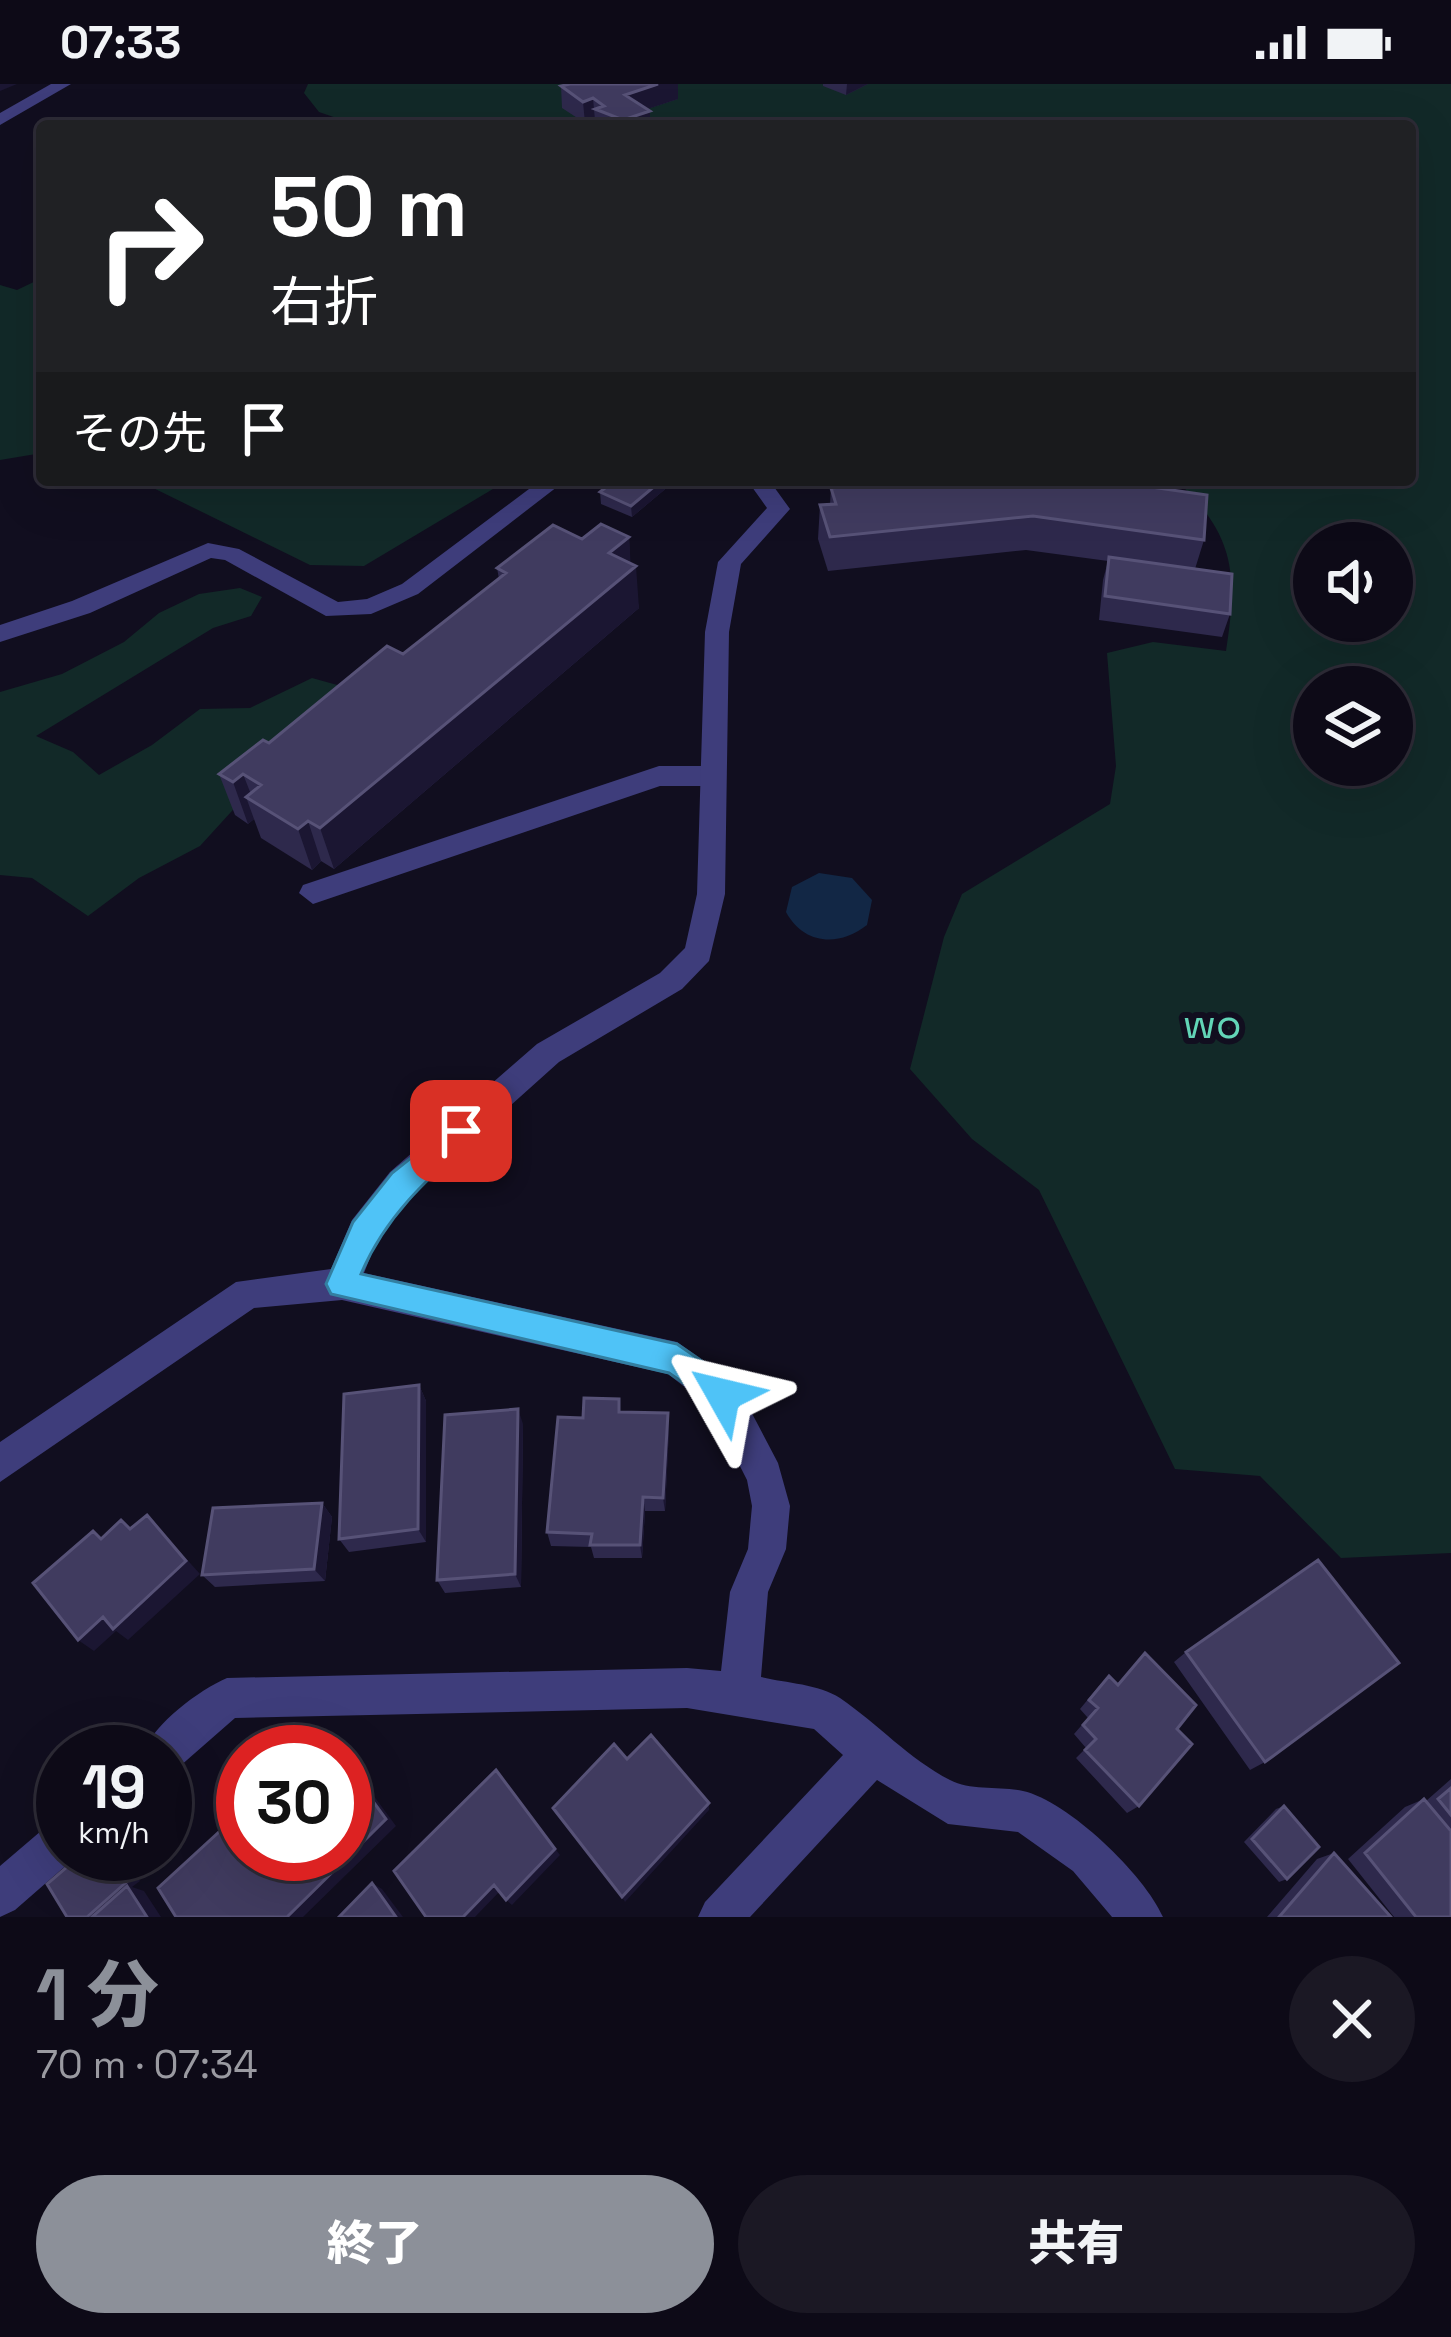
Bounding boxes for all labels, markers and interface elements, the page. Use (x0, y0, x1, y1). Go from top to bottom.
text: 07:33 (60, 14, 181, 71)
text: 50 m (270, 153, 468, 261)
icon: right (72, 168, 228, 324)
text: 右折 (270, 268, 378, 337)
icon: arrive (231, 396, 297, 462)
text: その先 (72, 405, 207, 462)
map controls (1293, 522, 1413, 786)
button: sound (1293, 522, 1413, 642)
button: layers (1293, 666, 1413, 786)
park label: wo (1182, 997, 1242, 1050)
pin (410, 1080, 512, 1182)
icon: arrive (428, 1098, 494, 1164)
position arrow (660, 1332, 786, 1458)
speed limit sign: 30 (216, 1725, 372, 1881)
text: 19 (82, 1749, 146, 1826)
text: km/h (78, 1813, 150, 1852)
text: 1 分 (36, 1949, 159, 2041)
button: close (1289, 1956, 1415, 2082)
text: 70 m · 07:34 (36, 2040, 258, 2089)
button: 終了 (36, 2175, 714, 2313)
button: 共有 (738, 2175, 1415, 2313)

